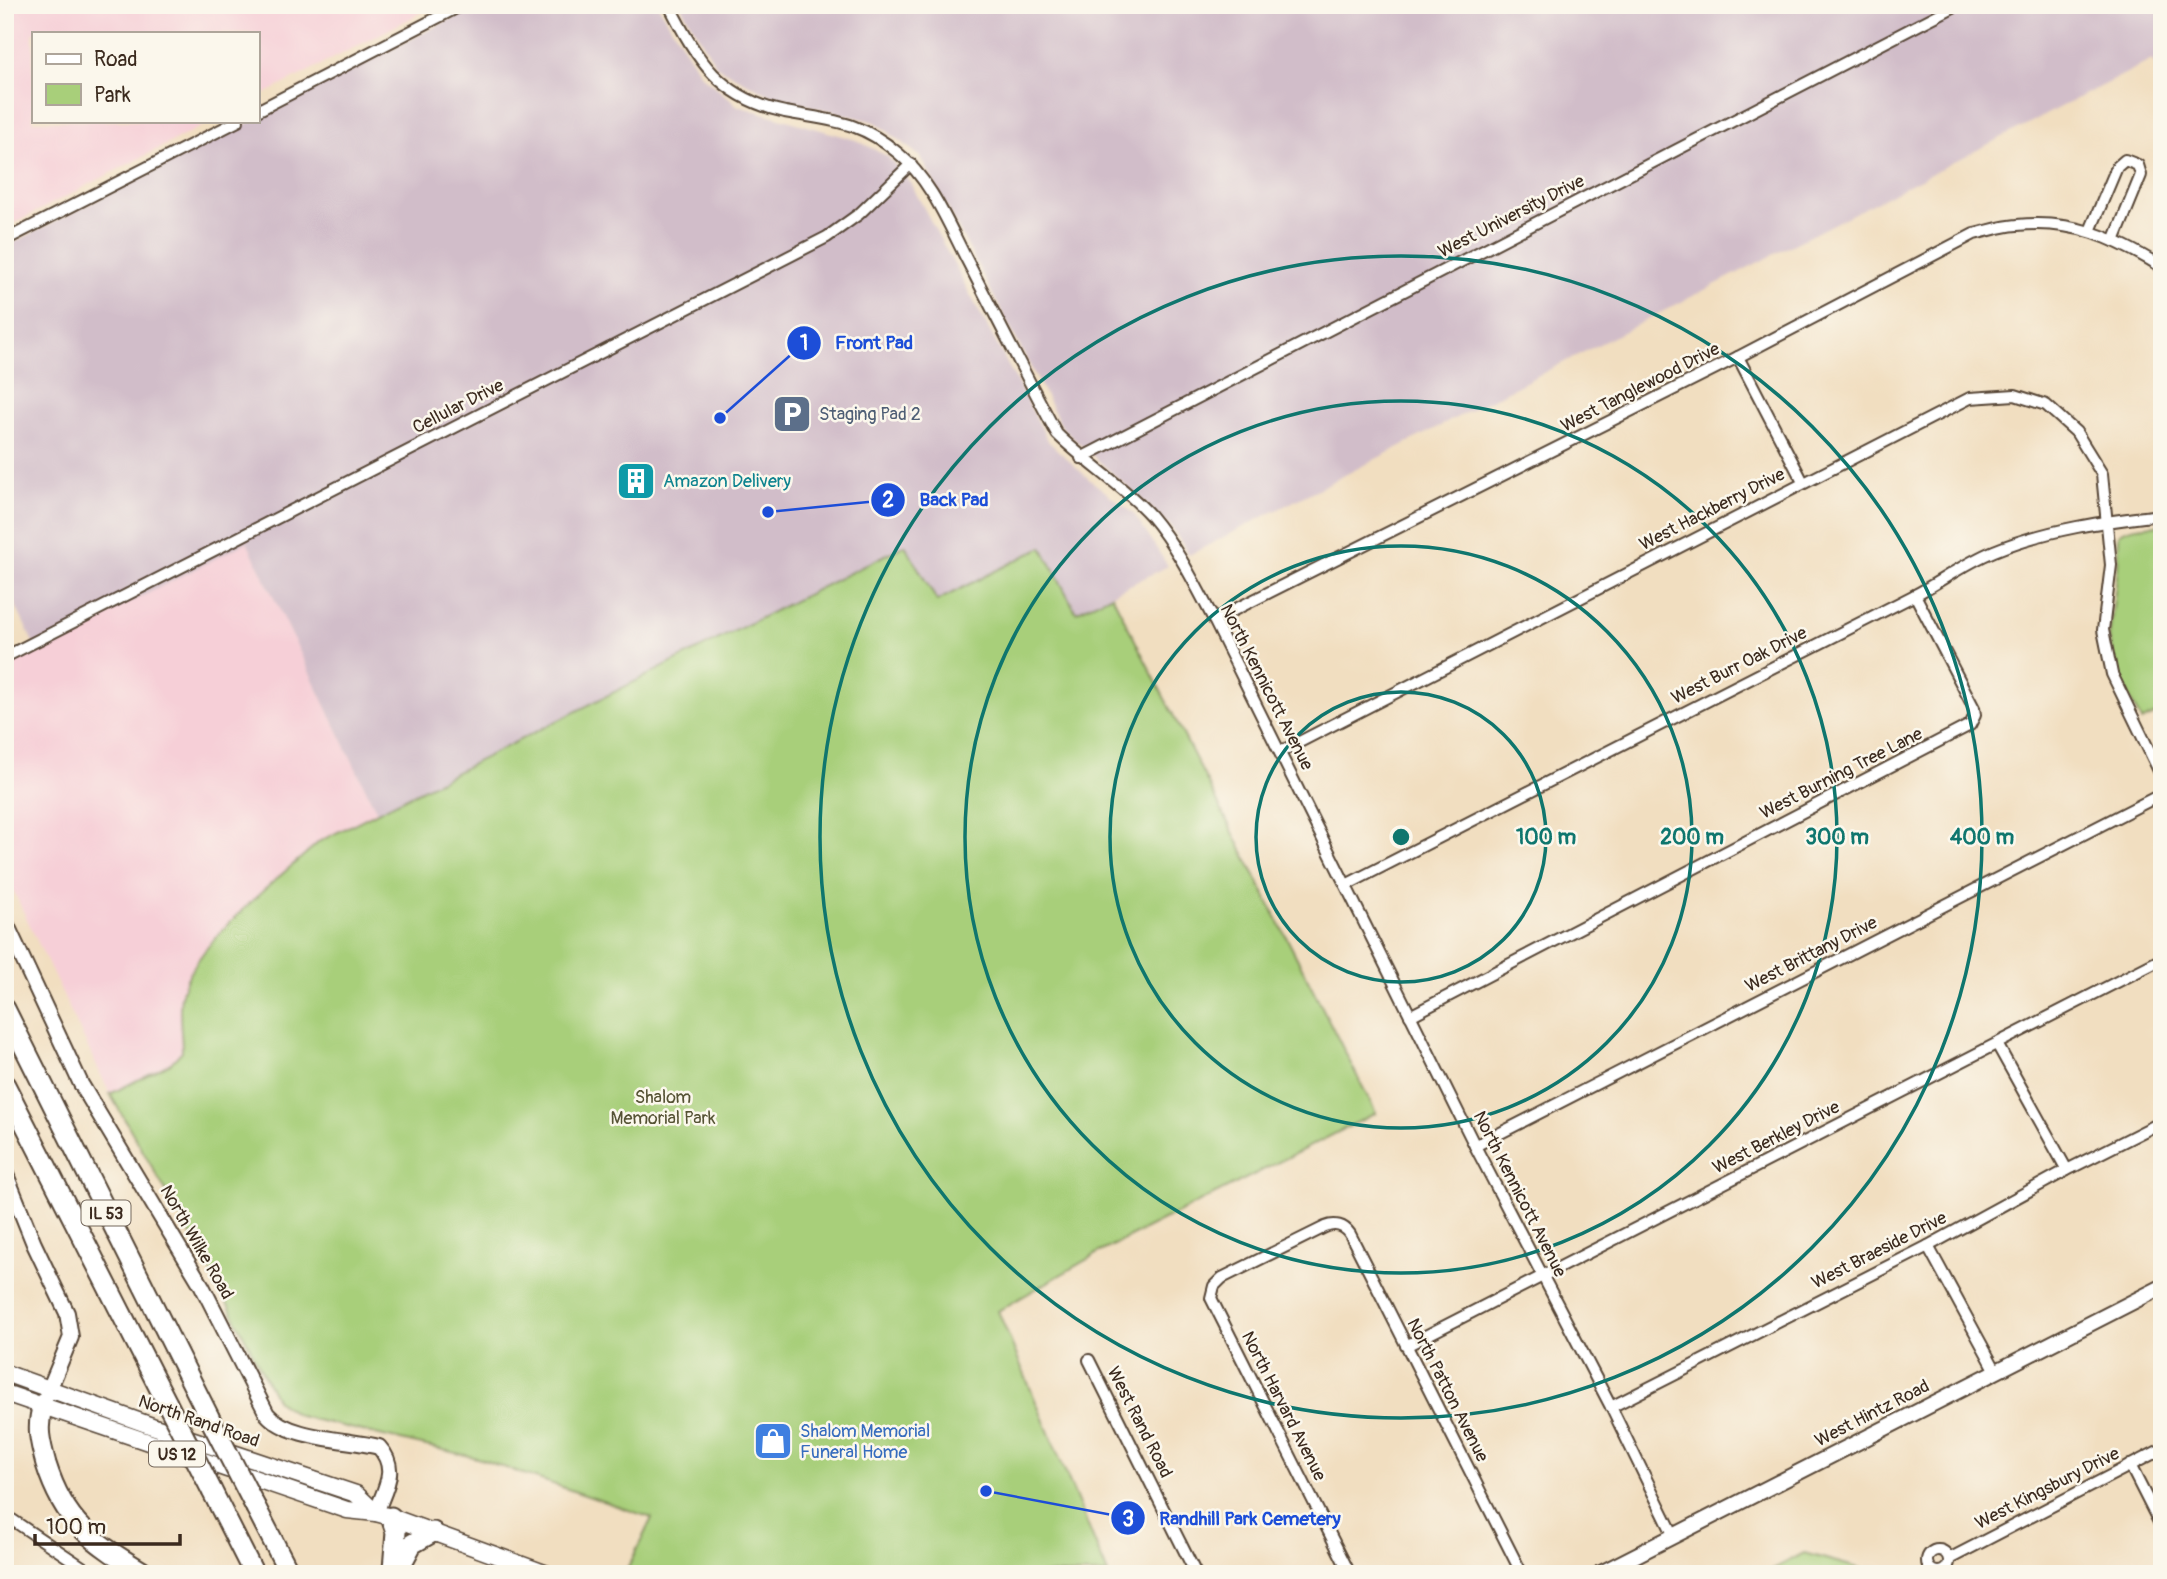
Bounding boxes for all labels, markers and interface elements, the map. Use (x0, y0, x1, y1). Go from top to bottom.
legend (32, 32, 259, 122)
text: Road (94, 46, 138, 73)
text: Park (94, 82, 131, 109)
street label: West University Drive (1434, 170, 1588, 263)
callout: Front Pad (786, 323, 927, 363)
text: 1 (800, 330, 808, 357)
text: Front Pad (835, 331, 913, 355)
street label: West Tanglewood Drive (1557, 337, 1724, 437)
street label: Cellular Drive (409, 374, 508, 439)
parking icon: Staging Pad 2 (771, 393, 813, 435)
place label: Staging Pad 2 (819, 403, 921, 426)
building icon: Amazon Delivery (615, 460, 657, 502)
street label: West Hackberry Drive (1636, 463, 1789, 556)
place label: Amazon Delivery (663, 470, 791, 493)
callout: Back Pad (870, 480, 1002, 520)
text: 2 (882, 487, 894, 514)
text: Back Pad (919, 488, 989, 512)
street label: North Kennicott Avenue (1215, 600, 1318, 774)
street label: West Burr Oak Drive (1668, 621, 1811, 710)
street label: West Burning Tree Lane (1756, 722, 1927, 824)
text: 100 m (1516, 824, 1576, 851)
text: 200 m (1660, 824, 1724, 851)
text: 300 m (1805, 824, 1869, 851)
text: 400 m (1950, 824, 2014, 851)
centre of rings (1389, 825, 1413, 849)
street label: West Brittany Drive (1741, 911, 1881, 998)
park label: Shalom Memorial Park (610, 1086, 716, 1130)
street label: West Berkley Drive (1709, 1095, 1844, 1179)
street label: North Kennicott Avenue (1468, 1107, 1571, 1281)
street label: North Wilke Road (155, 1181, 239, 1304)
road number: IL 53 (82, 1200, 130, 1226)
street label: West Braeside Drive (1808, 1206, 1951, 1294)
street label: North Patton Avenue (1401, 1314, 1494, 1466)
street label: North Harvard Avenue (1236, 1328, 1331, 1485)
street label: West Rand Road (1102, 1363, 1177, 1482)
street label: West Hintz Road (1811, 1375, 1933, 1452)
street label: North Rand Road (135, 1390, 262, 1453)
shop icon: Shalom Memorial Funeral Home (752, 1420, 794, 1462)
place label: Shalom Memorial Funeral Home (800, 1420, 930, 1464)
road number: US 12 (149, 1442, 205, 1466)
street label: West Kingsbury Drive (1971, 1442, 2123, 1535)
callout: Randhill Park Cemetery (1110, 1498, 1355, 1538)
scale bar (35, 1502, 180, 1546)
text: 3 (1122, 1506, 1134, 1533)
text: Randhill Park Cemetery (1159, 1507, 1342, 1531)
text: 100 m (46, 1514, 106, 1541)

